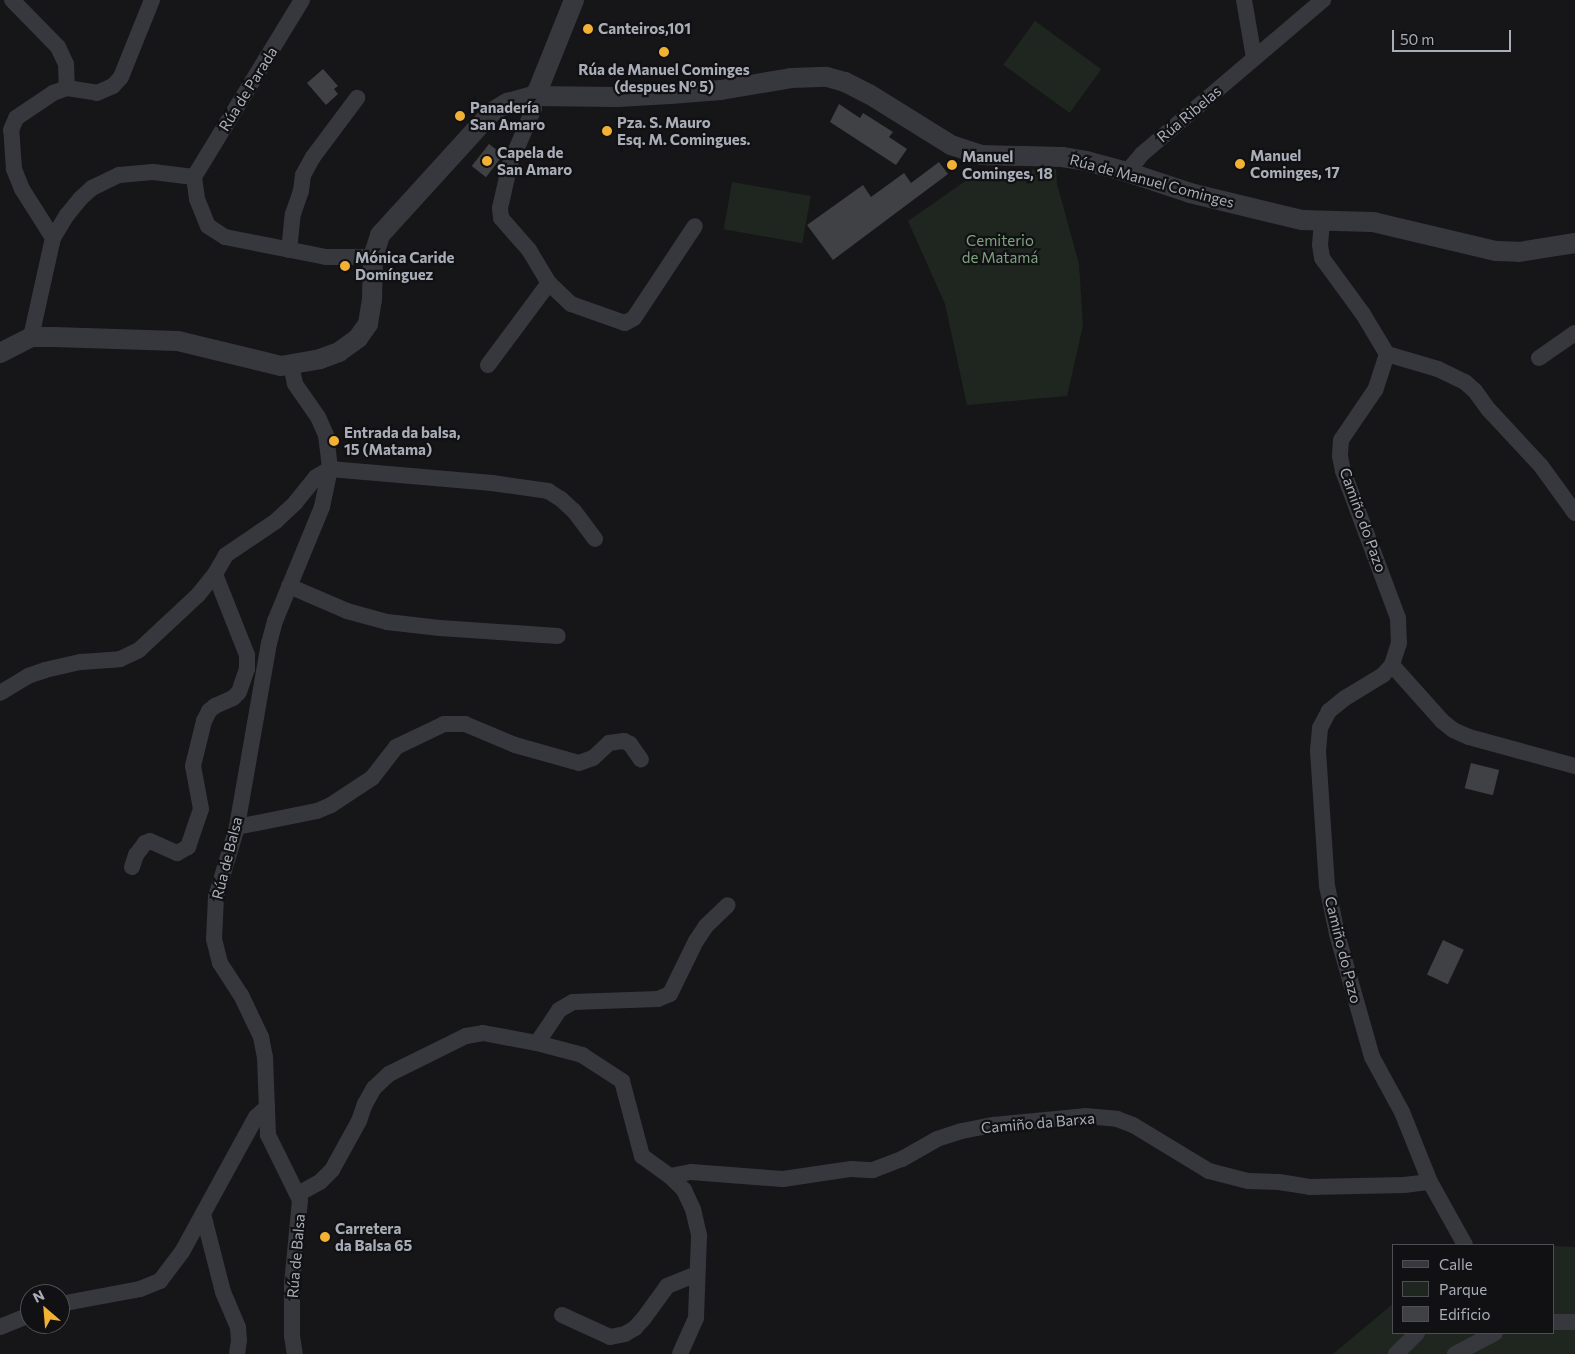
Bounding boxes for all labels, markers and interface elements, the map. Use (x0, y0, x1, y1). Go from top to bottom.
place label: Canteiros,101 (598, 20, 691, 38)
scale bar (1395, 20, 1514, 52)
marker: Canteiros,101 (582, 23, 594, 35)
text: 50 m (1400, 30, 1434, 48)
street label: Rúa de Parada (215, 44, 281, 134)
marker: Rúa de Manuel Cominges (despues Nº 5) (658, 46, 670, 58)
place label: Rúa de Manuel Cominges (despues Nº 5) (578, 60, 750, 95)
street label: Rúa Ribelas (1153, 82, 1225, 146)
place label: Panadería San Amaro (470, 98, 545, 133)
marker: Panadería San Amaro (454, 110, 466, 122)
place label: Pza. S. Mauro Esq. M. Comingues. (617, 113, 751, 148)
marker: Pza. S. Mauro Esq. M. Comingues. (601, 125, 613, 137)
place label: Capela de San Amaro (497, 143, 572, 178)
place label: Manuel Cominges, 17 (1250, 146, 1340, 181)
place label: Manuel Cominges, 18 (962, 147, 1053, 182)
street label: Rúa de Manuel Cominges (1068, 150, 1236, 212)
marker: Capela de San Amaro (481, 155, 493, 167)
marker: Manuel Cominges, 17 (1234, 158, 1246, 170)
marker: Manuel Cominges, 18 (946, 159, 958, 171)
park label: Cemiterio de Matamá (962, 231, 1038, 266)
place label: Mónica Caride Domínguez (355, 248, 454, 283)
marker: Mónica Caride Domínguez (339, 260, 351, 272)
place label: Entrada da balsa, 15 (Matama) (344, 423, 461, 458)
marker: Entrada da balsa, 15 (Matama) (328, 435, 340, 447)
street label: Camiño do Pazo (1336, 465, 1390, 575)
street label: Rúa de Balsa (208, 815, 246, 901)
street label: Camiño do Pazo (1321, 895, 1365, 1005)
street label: Camiño da Barxa (980, 1109, 1096, 1137)
street label: Rúa de Balsa (283, 1213, 309, 1299)
place label: Carretera da Balsa 65 (335, 1219, 412, 1254)
marker: Carretera da Balsa 65 (319, 1231, 331, 1243)
legend (1392, 1244, 1555, 1334)
text: Calle (1439, 1255, 1473, 1273)
text: Parque (1439, 1280, 1487, 1298)
north arrow (20, 1284, 70, 1334)
text: N (30, 1286, 47, 1306)
text: Edificio (1439, 1305, 1490, 1323)

